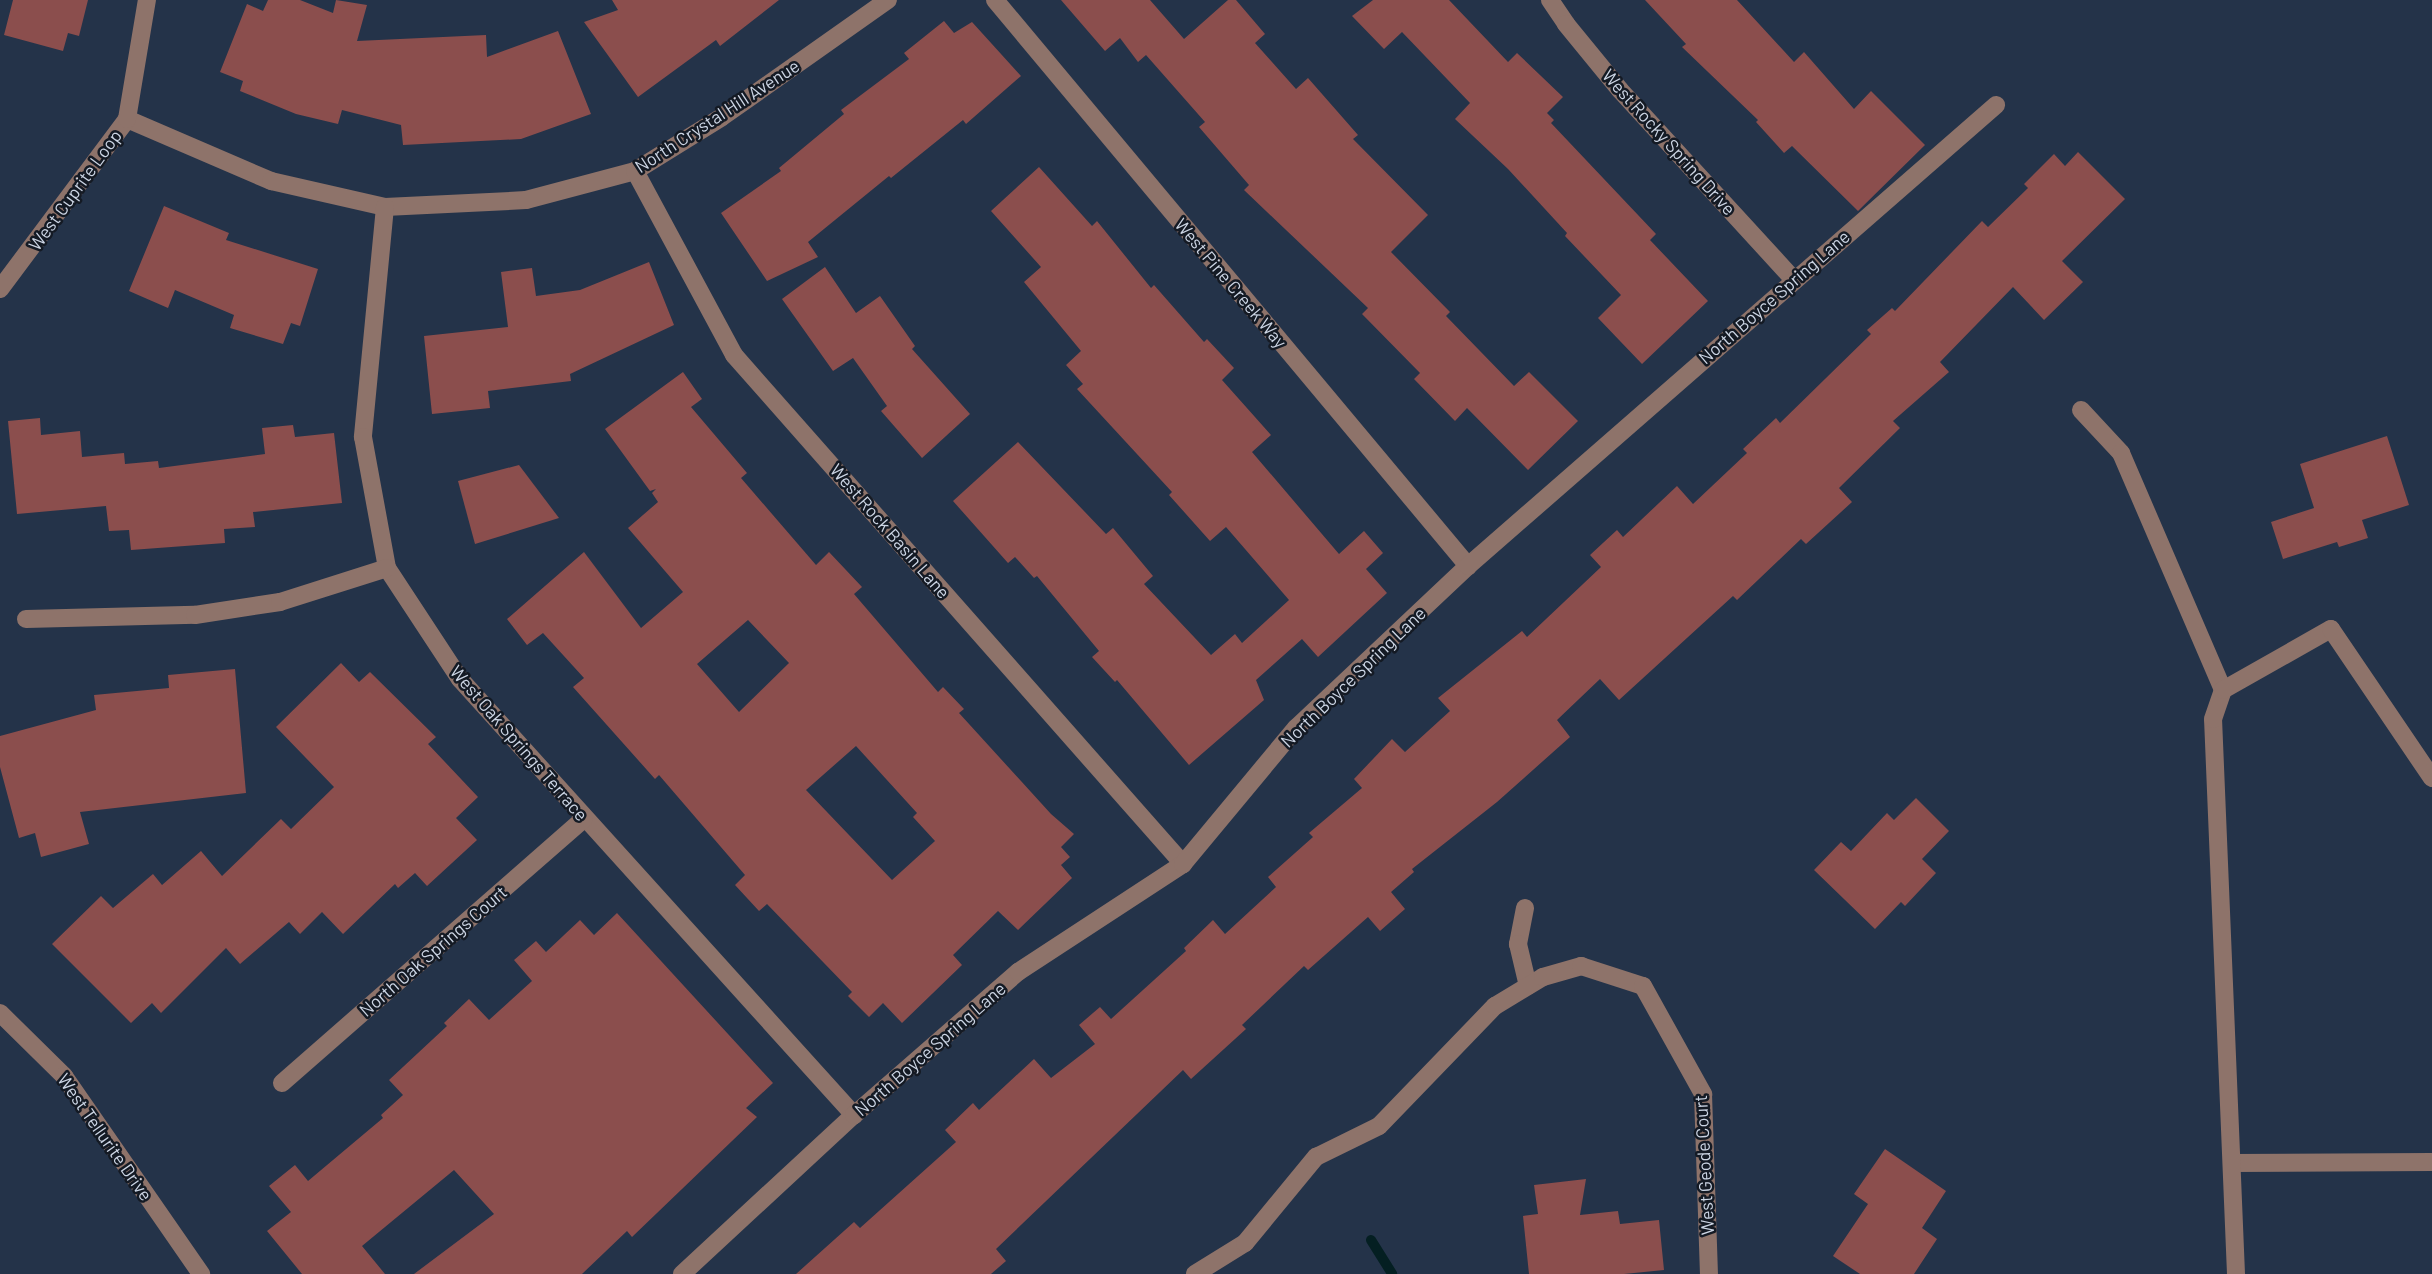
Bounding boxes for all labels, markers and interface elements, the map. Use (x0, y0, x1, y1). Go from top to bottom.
street label: North Crystal Hill Avenue (631, 55, 803, 177)
street label: West Rocky Spring Drive (1598, 65, 1740, 219)
street label: West Cuprite Loop (24, 125, 126, 255)
street label: West Pine Creek Way (1170, 214, 1292, 352)
street label: North Boyce Spring Lane (1694, 226, 1854, 368)
street label: West Rock Basin Lane (826, 459, 954, 603)
street label: North Boyce Spring Lane (1276, 602, 1430, 752)
street label: West Oak Springs Terrace (446, 661, 592, 825)
street label: North Oak Springs Court (355, 881, 511, 1021)
street label: North Boyce Spring Lane (850, 978, 1010, 1120)
street label: West Tellurite Drive (53, 1069, 157, 1205)
street label: West Geode Court (1690, 1094, 1718, 1236)

